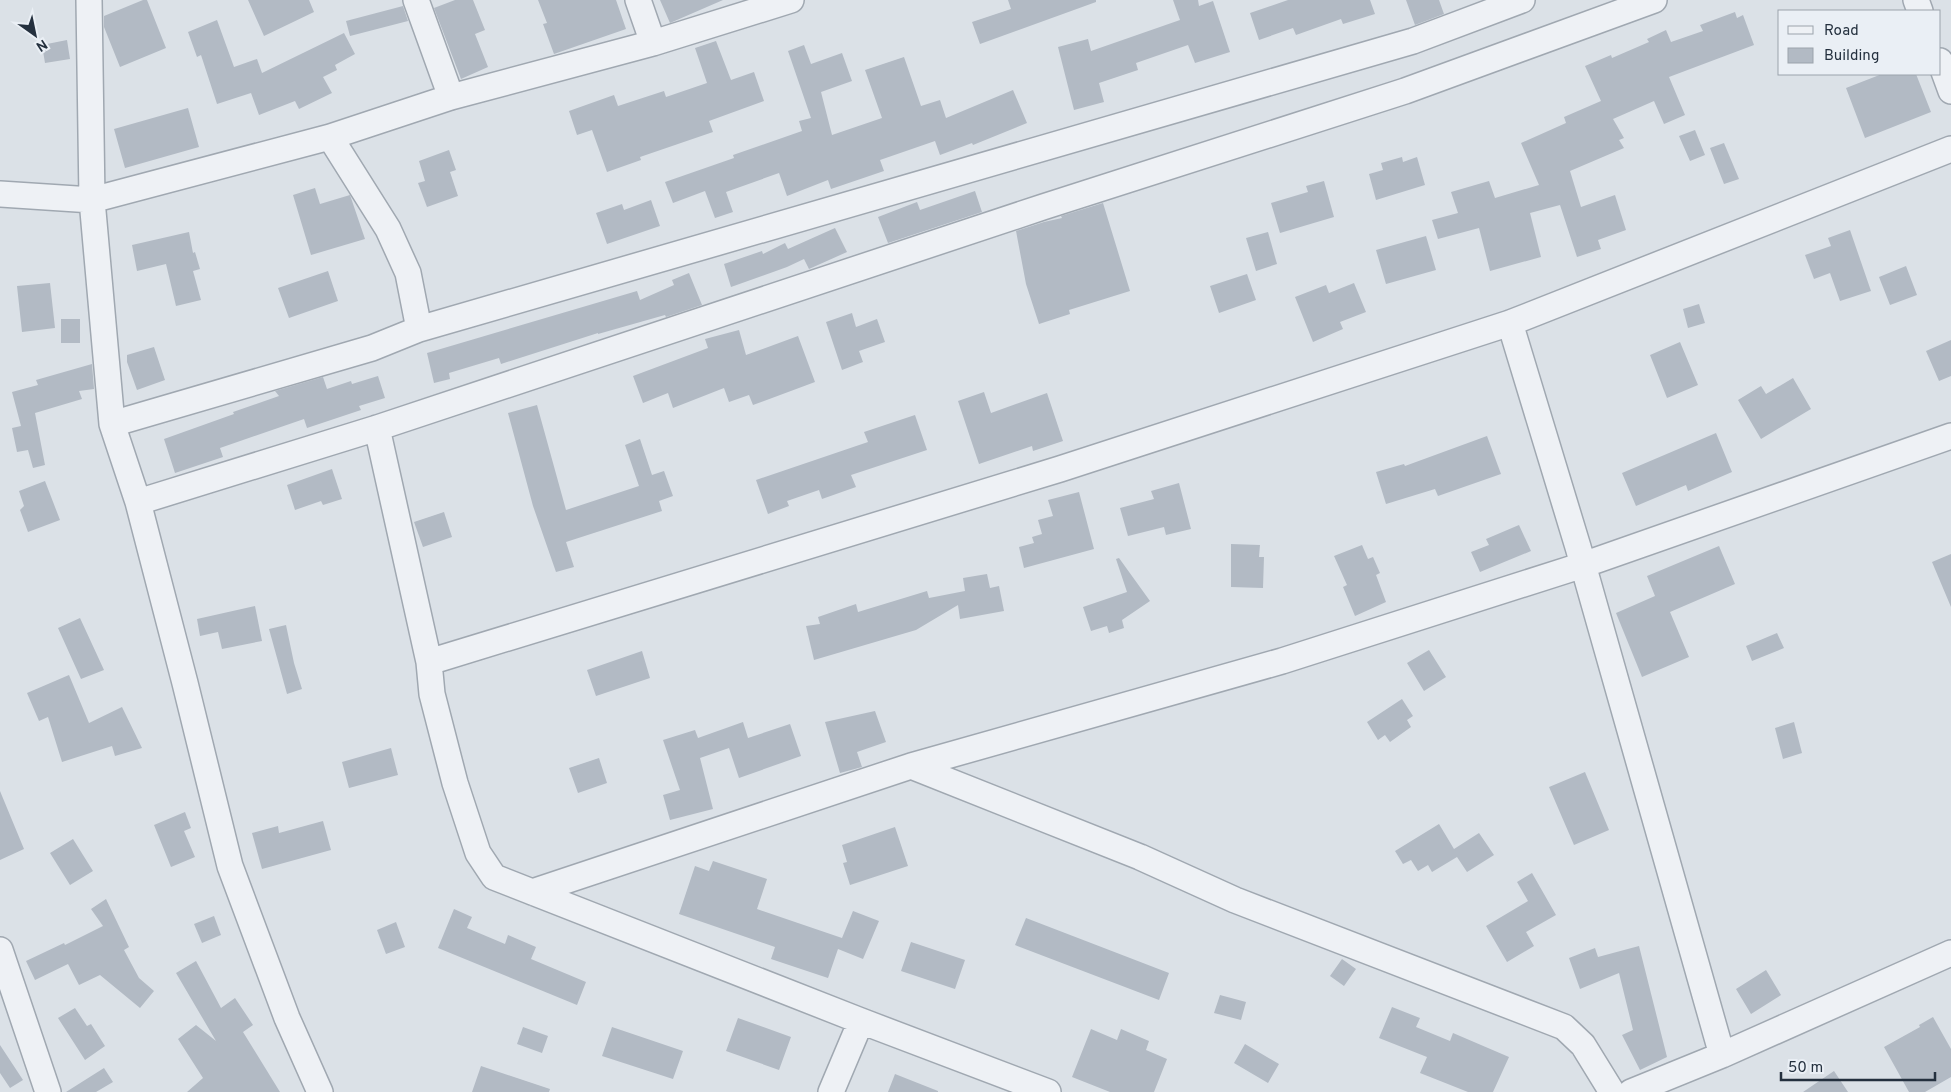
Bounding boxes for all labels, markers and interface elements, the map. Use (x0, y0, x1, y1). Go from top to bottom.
north arrow (10, 10, 60, 60)
legend (1778, 10, 1941, 75)
text: Road (1824, 22, 1859, 41)
text: N (32, 35, 50, 55)
text: Building (1824, 47, 1879, 66)
scale bar (1781, 1050, 1935, 1082)
text: 50 m (1788, 1059, 1823, 1078)

